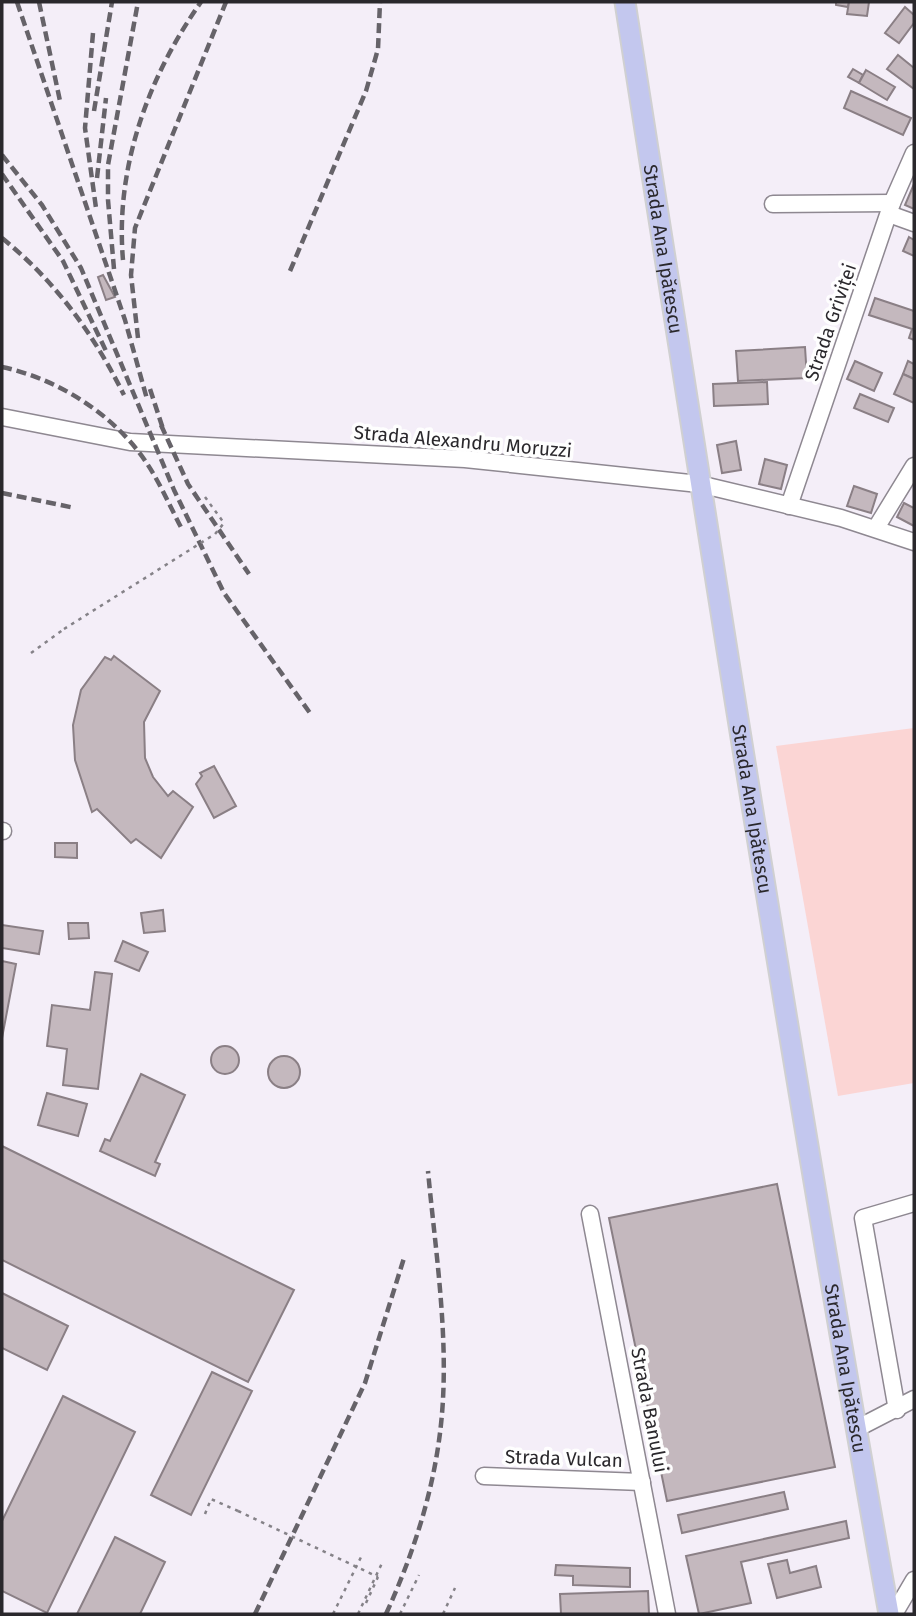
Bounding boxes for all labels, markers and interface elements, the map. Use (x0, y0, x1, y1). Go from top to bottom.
street label: Strada Ana Ipătescu (639, 163, 688, 335)
street label: Strada Griviței (800, 260, 862, 384)
street label: Strada Alexandru Moruzzi (353, 421, 573, 462)
street label: Strada Ana Ipătescu (727, 723, 777, 895)
street label: Strada Ana Ipătescu (819, 1282, 871, 1455)
street label: Strada Banului (626, 1346, 673, 1475)
street label: Strada Vulcan (505, 1445, 623, 1472)

